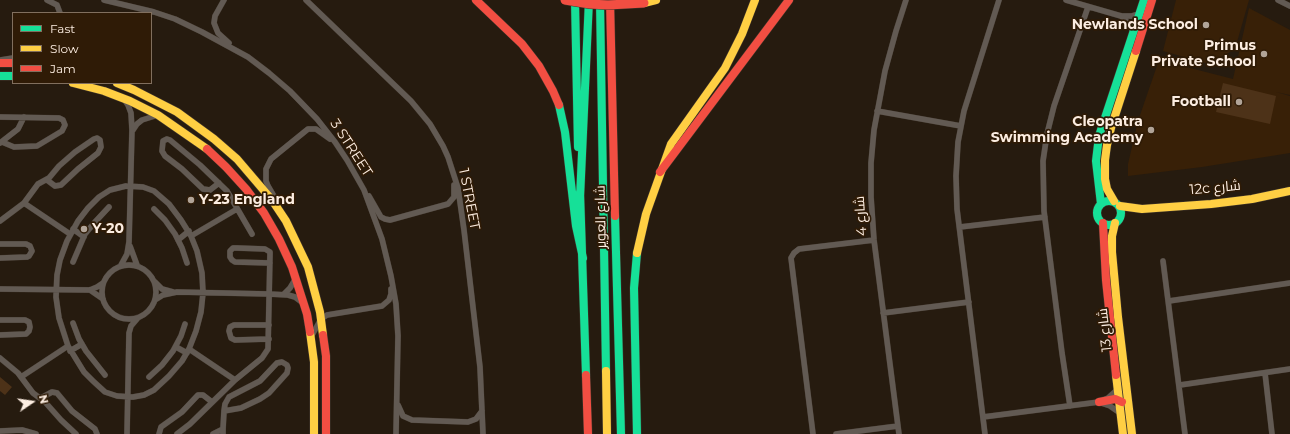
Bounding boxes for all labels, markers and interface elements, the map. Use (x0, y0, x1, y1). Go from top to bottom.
legend (12, 12, 152, 84)
place label: Newlands School (1072, 17, 1198, 33)
marker: Newlands School (1201, 20, 1211, 30)
text: Fast (50, 21, 75, 36)
place label: Primus Private School (1151, 38, 1256, 70)
text: Slow (50, 41, 79, 56)
marker: Primus Private School (1259, 49, 1269, 59)
text: Jam (50, 61, 76, 76)
place label: Football (1171, 94, 1231, 110)
marker: Football (1234, 97, 1244, 107)
place label: Cleopatra Swimming Academy (991, 114, 1143, 146)
street label: 3 STREET (326, 116, 376, 180)
marker: Cleopatra Swimming Academy (1146, 125, 1156, 135)
street label: 1 STREET (455, 167, 483, 231)
street label: 12c شارع (1189, 177, 1241, 199)
street label: شارع العوير (592, 185, 610, 249)
place label: Y-23 England (199, 192, 295, 208)
marker: Y-23 England (186, 195, 196, 205)
street label: شارع 4 (851, 195, 871, 237)
place label: Y-20 (92, 221, 124, 237)
marker: Y-20 (79, 224, 89, 234)
street label: شارع 13 (1094, 307, 1116, 353)
north arrow (12, 382, 52, 422)
text: N (36, 393, 52, 405)

